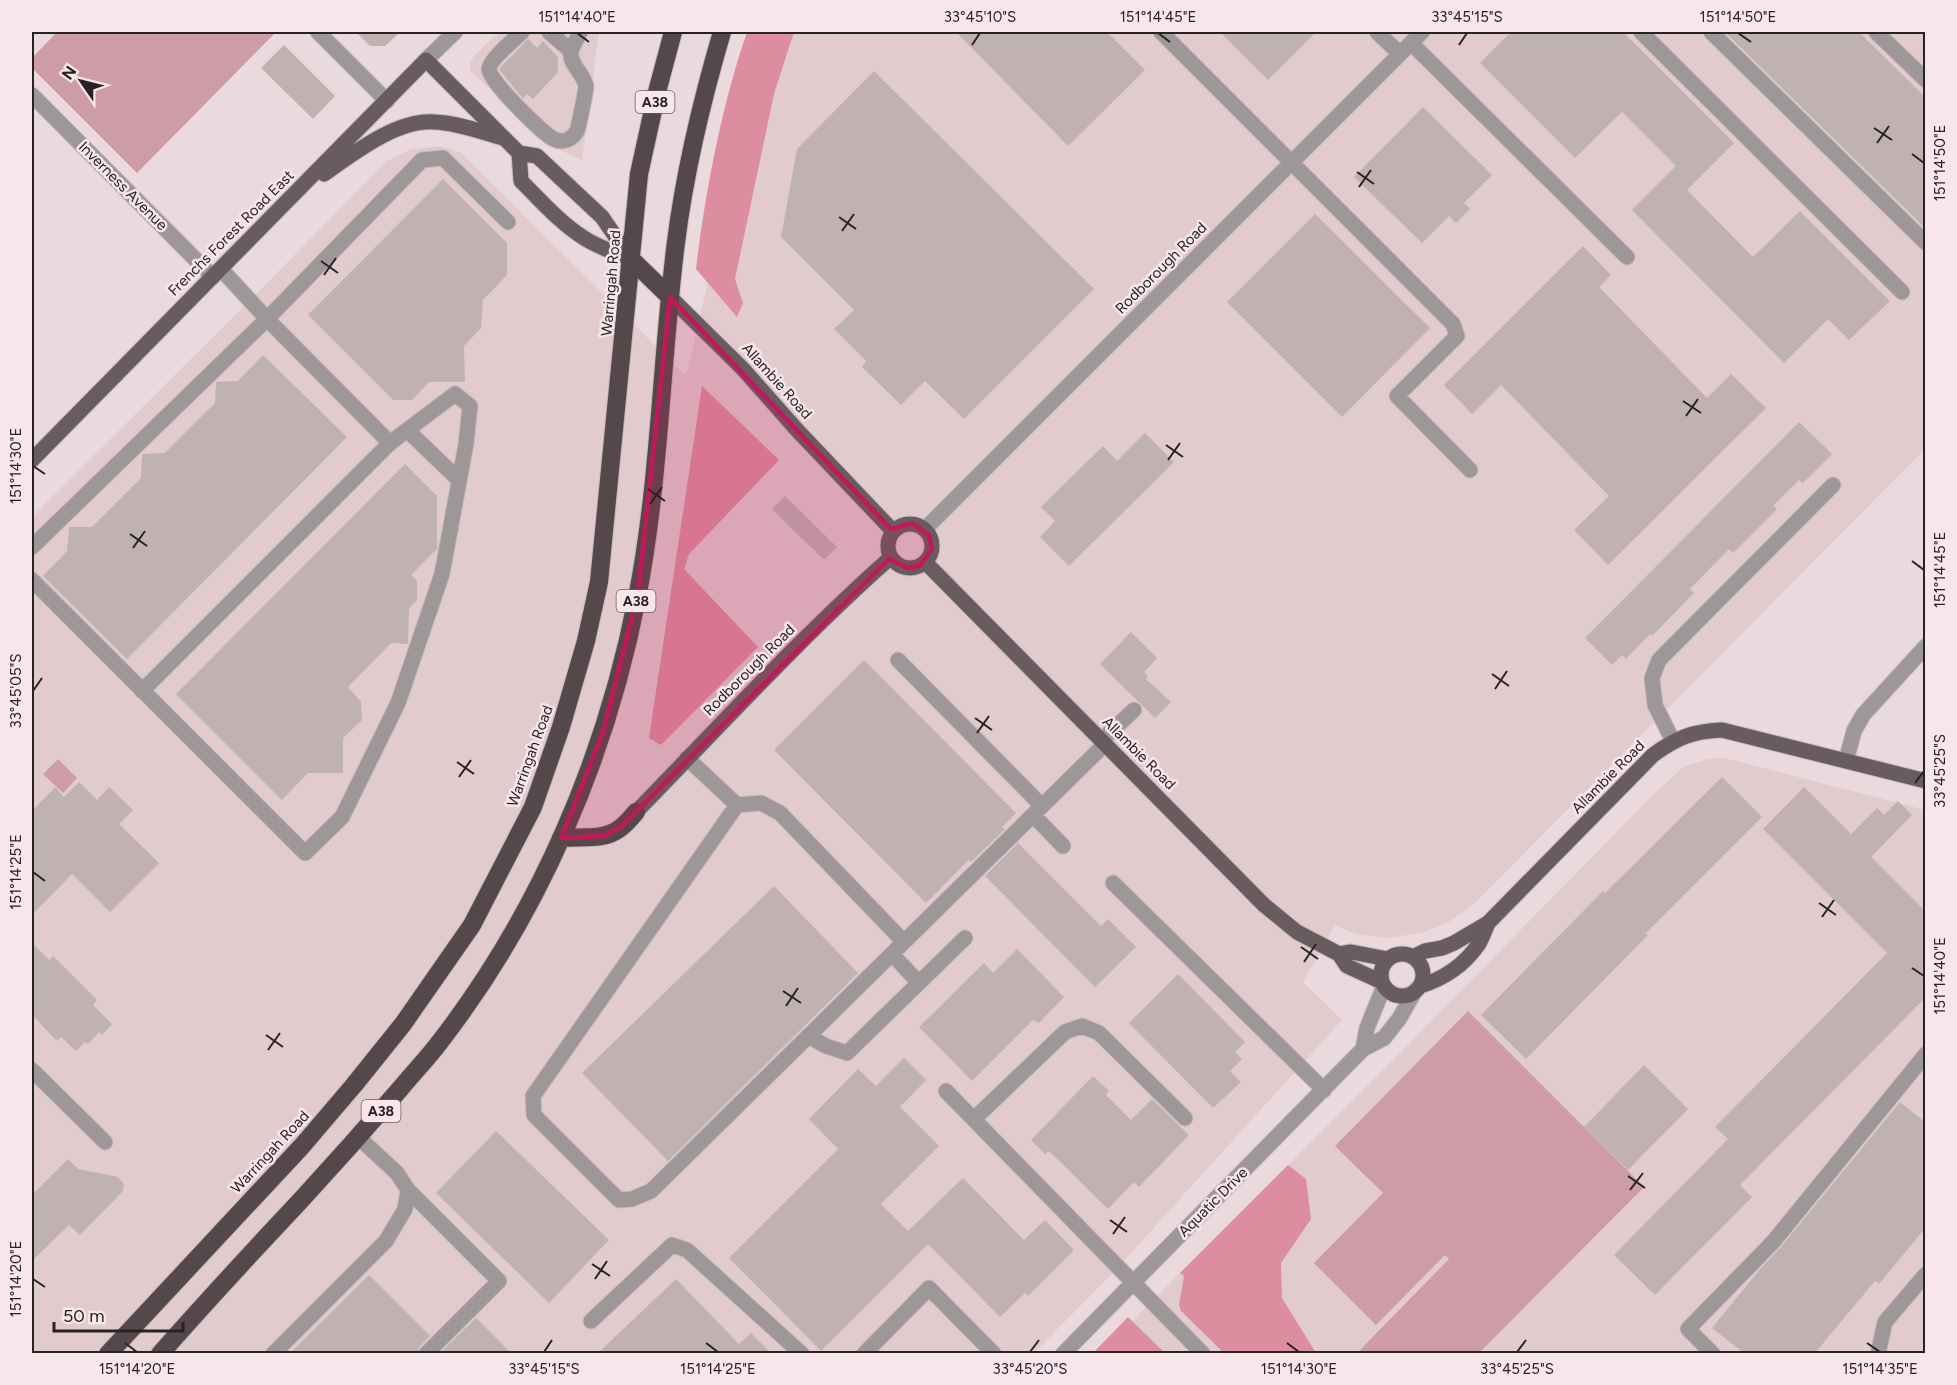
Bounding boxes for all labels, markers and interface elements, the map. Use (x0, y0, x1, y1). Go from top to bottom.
text: 151°14'40"E (538, 8, 616, 26)
text: 33°45'10"S (944, 8, 1016, 26)
text: 151°14'45"E (1120, 8, 1196, 26)
text: 33°45'15"S (1431, 8, 1503, 26)
text: 151°14'50"E (1700, 8, 1776, 26)
north arrow (51, 51, 111, 111)
text: N (58, 62, 80, 83)
road number: A38 (636, 91, 674, 113)
text: 151°14'50"E (1931, 125, 1949, 201)
street label: Inverness Avenue (75, 138, 171, 234)
street label: Frenchs Forest Road East (164, 166, 298, 300)
street label: Rodborough Road (1112, 219, 1210, 317)
street label: Warringah Road (597, 229, 625, 337)
street label: Allambie Road (738, 339, 816, 423)
text: 151°14'30"E (7, 428, 25, 504)
text: 151°14'45"E (1931, 532, 1949, 608)
road number: A38 (616, 590, 656, 612)
street label: Rodborough Road (700, 621, 798, 719)
text: 33°45'05"S (7, 653, 25, 729)
street label: Warringah Road (503, 703, 557, 809)
street label: Allambie Road (1099, 713, 1179, 793)
text: 33°45'25"S (1931, 734, 1949, 808)
street label: Allambie Road (1568, 737, 1648, 817)
text: 151°14'25"E (7, 834, 25, 910)
text: 151°14'40"E (1931, 937, 1949, 1015)
road number: A38 (362, 1100, 400, 1122)
street label: Warringah Road (227, 1107, 313, 1197)
street label: Aquatic Drive (1175, 1164, 1251, 1240)
text: 151°14'20"E (7, 1241, 25, 1317)
scale bar (54, 1295, 183, 1333)
text: 50 m (63, 1305, 105, 1327)
text: 151°14'20"E (99, 1360, 175, 1378)
text: 33°45'15"S (508, 1360, 580, 1378)
text: 151°14'25"E (680, 1360, 756, 1378)
text: 33°45'20"S (993, 1360, 1067, 1378)
text: 151°14'30"E (1261, 1360, 1337, 1378)
text: 33°45'25"S (1480, 1360, 1554, 1378)
text: 151°14'35"E (1842, 1360, 1918, 1378)

